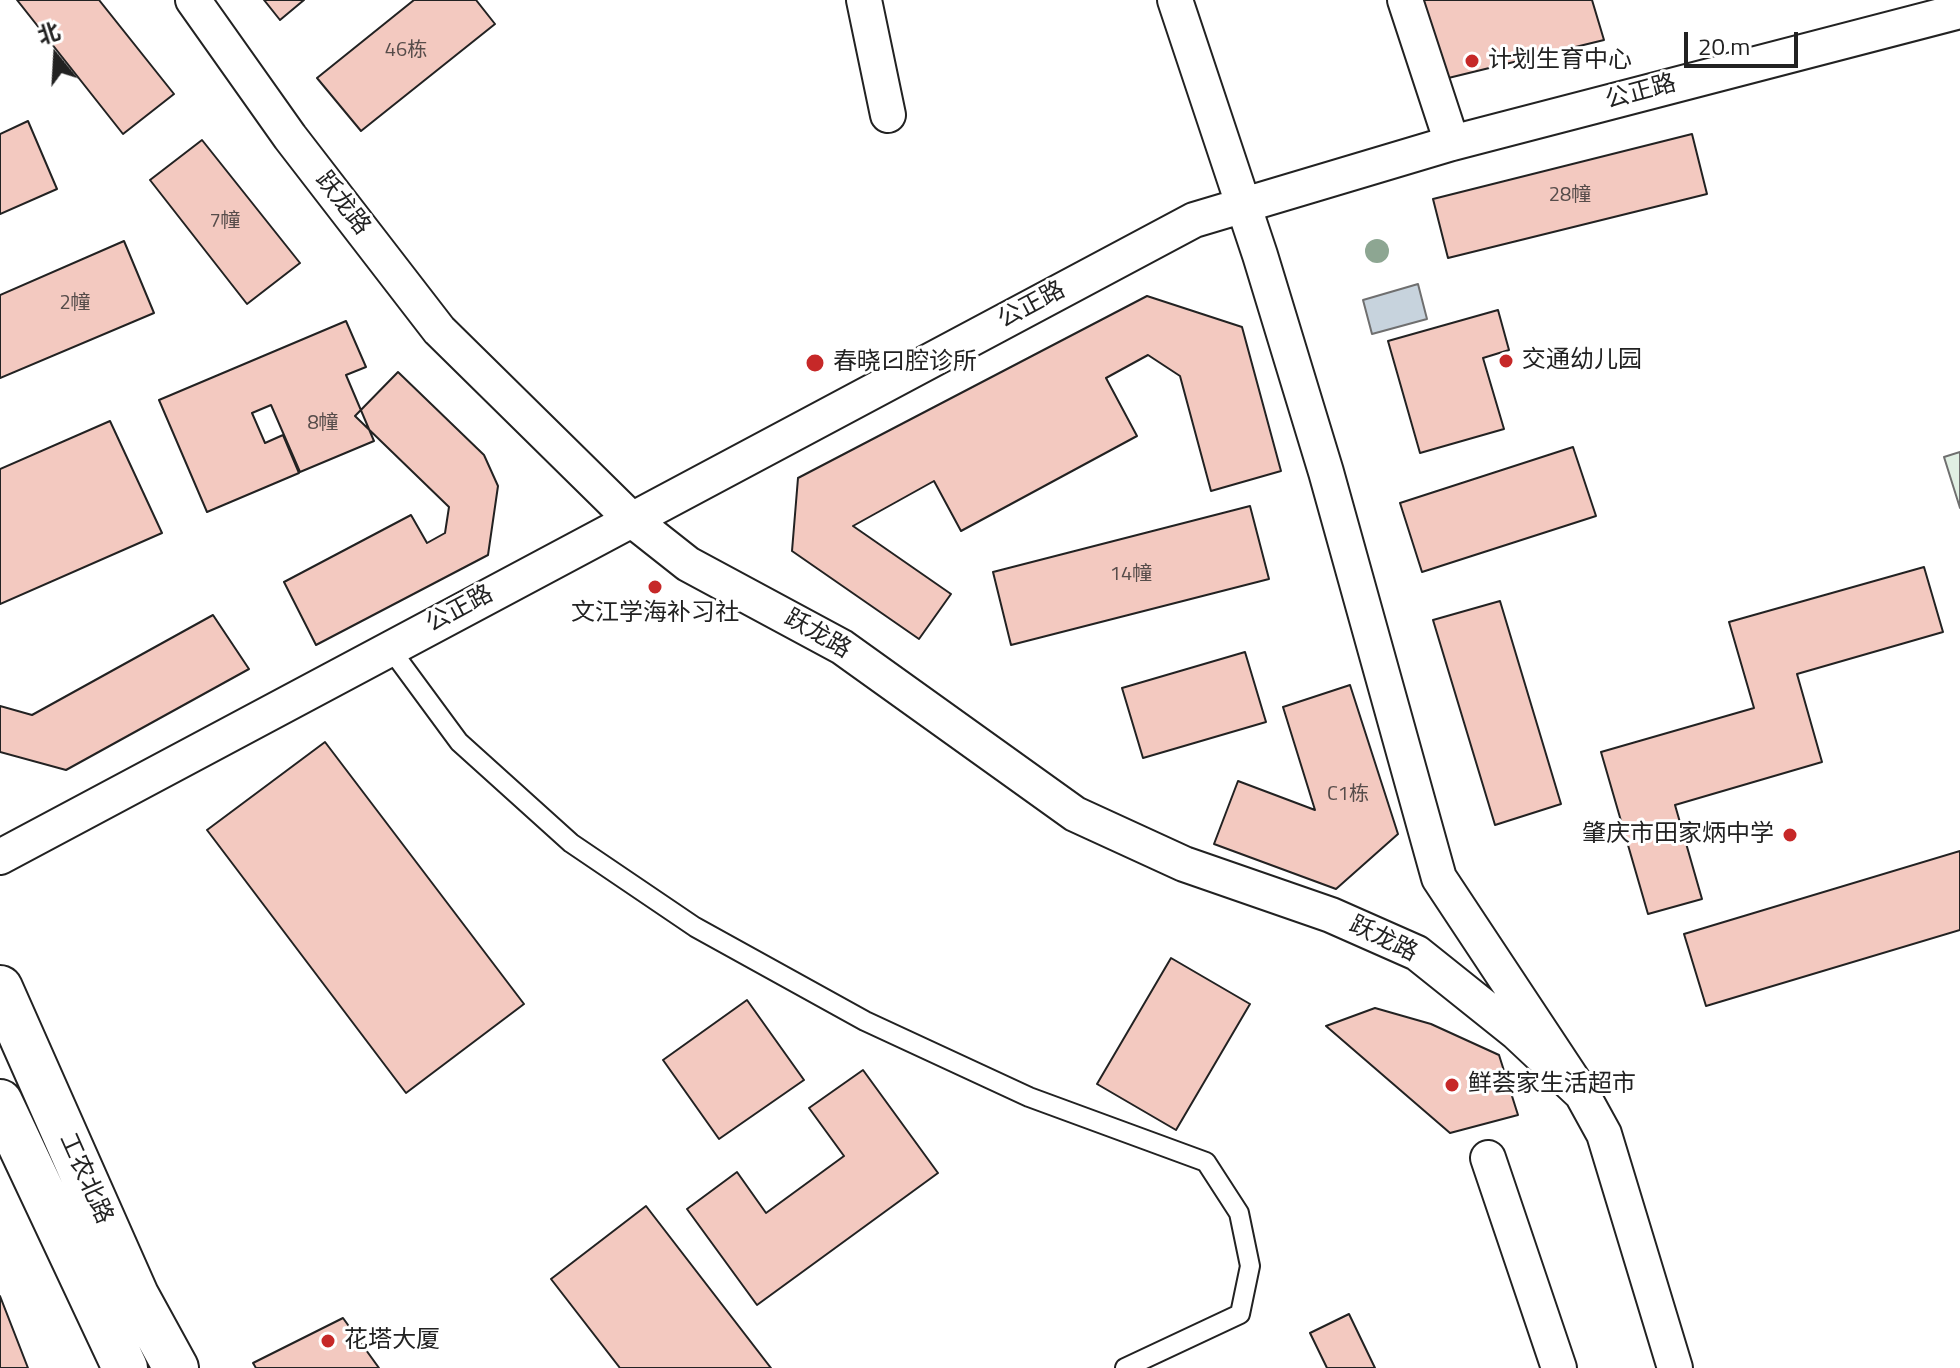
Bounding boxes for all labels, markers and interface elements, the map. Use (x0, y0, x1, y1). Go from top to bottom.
text: 北 (33, 14, 64, 53)
north arrow (16, 16, 96, 96)
scale bar (1688, 16, 1802, 66)
text: 20 m (1698, 28, 1750, 64)
house number: 46栋 (385, 39, 427, 63)
place label: 计划生育中心 (1488, 47, 1632, 75)
marker: 计划生育中心 (1463, 52, 1481, 70)
street label: 公正路 (1602, 70, 1680, 116)
street label: 跃龙路 (308, 167, 376, 241)
house number: 28幢 (1549, 184, 1591, 208)
house number: 7幢 (209, 210, 241, 234)
street label: 公正路 (993, 276, 1071, 336)
house number: 2幢 (59, 292, 91, 316)
place label: 交通幼儿园 (1522, 347, 1642, 375)
place label: 春晓口腔诊所 (833, 349, 977, 377)
marker: 春晓口腔诊所 (804, 352, 826, 374)
marker: 交通幼儿园 (1497, 352, 1515, 370)
house number: 8幢 (307, 412, 339, 436)
house number: 14幢 (1110, 563, 1152, 587)
marker: 文江学海补习社 (646, 578, 664, 596)
street label: 公正路 (421, 580, 499, 640)
place label: 文江学海补习社 (571, 600, 739, 628)
street label: 跃龙路 (779, 605, 855, 665)
house number: C1栋 (1327, 783, 1369, 807)
place label: 肇庆市田家炳中学 (1582, 821, 1774, 849)
marker: 肇庆市田家炳中学 (1781, 826, 1799, 844)
street label: 跃龙路 (1344, 911, 1422, 969)
place label: 鲜荟家生活超市 (1468, 1071, 1636, 1099)
marker: 鲜荟家生活超市 (1443, 1076, 1461, 1094)
street label: 工农北路 (52, 1129, 118, 1229)
place label: 花塔大厦 (344, 1327, 440, 1355)
marker: 花塔大厦 (319, 1332, 337, 1350)

